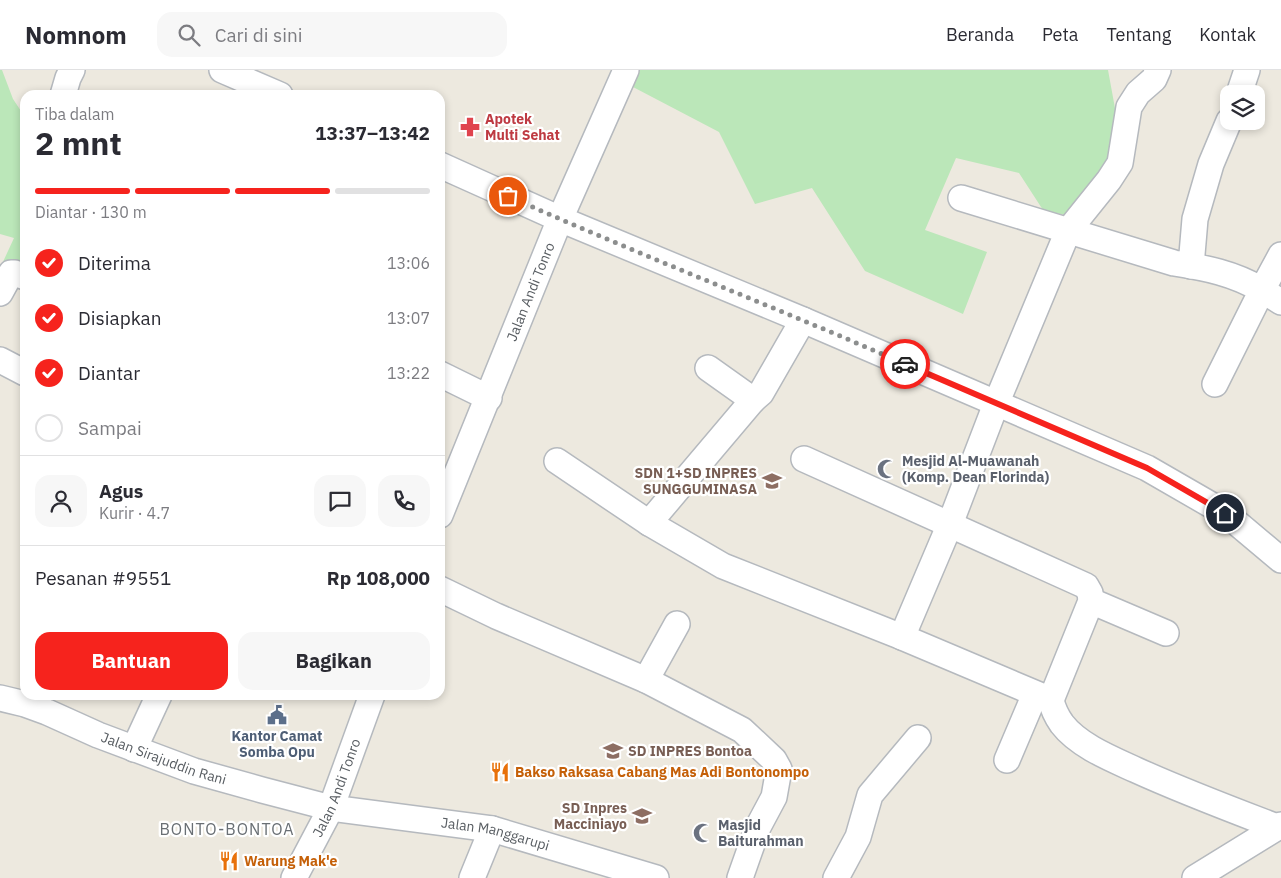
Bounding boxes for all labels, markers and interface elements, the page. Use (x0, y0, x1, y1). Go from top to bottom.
search box (157, 12, 507, 57)
text: Nomnom (25, 19, 127, 51)
icon: search (175, 21, 203, 49)
text: Cari di sini (215, 23, 303, 47)
text: Beranda (946, 23, 1014, 46)
text: Peta (1042, 23, 1078, 46)
text: Tentang (1106, 23, 1171, 46)
text: Kontak (1199, 23, 1256, 46)
map controls (1220, 85, 1265, 130)
button: layers (1220, 85, 1265, 130)
text: Tiba dalam (35, 104, 114, 124)
place label: Apotek Multi Sehat (485, 110, 560, 144)
pharmacy icon: Apotek Multi Sehat (459, 116, 481, 138)
text: 13:37–13:42 (315, 121, 430, 145)
text: 2 mnt (35, 122, 122, 164)
pin (487, 175, 529, 217)
icon: bag (494, 182, 522, 210)
text: Diantar · 130 m (35, 202, 147, 222)
street label: Jalan Andi Tonro (503, 240, 559, 344)
icon: check (35, 249, 63, 277)
text: Diterima (78, 251, 151, 275)
text: 13:06 (387, 253, 430, 273)
icon: check (35, 304, 63, 332)
text: Disiapkan (78, 306, 162, 330)
text: 13:07 (387, 308, 430, 328)
courier (880, 339, 930, 389)
icon: car (891, 350, 919, 378)
icon: check (35, 359, 63, 387)
text: Diantar (78, 361, 140, 385)
text: 13:22 (387, 363, 430, 383)
text: Sampai (78, 416, 142, 440)
place label: Mesjid Al-Muawanah (Komp. Dean Florinda) (902, 452, 1050, 486)
mosque icon: Mesjid Al-Muawanah (Komp. Dean Florinda) (876, 458, 898, 480)
place label: SDN 1+SD INPRES SUNGGUMINASA (634, 464, 757, 498)
school or university icon: SDN 1+SD INPRES SUNGGUMINASA (761, 470, 783, 492)
button: person (35, 475, 87, 527)
button: chat (314, 475, 366, 527)
button: phone (378, 475, 430, 527)
text: Agus (99, 479, 143, 503)
pin (1204, 492, 1246, 534)
icon: home (1211, 499, 1239, 527)
text: Kurir · 4.7 (99, 503, 170, 523)
text: Pesanan #9551 (35, 566, 171, 590)
text: Rp 108,000 (327, 566, 430, 590)
button: Bantuan (35, 632, 228, 690)
button: Bagikan (238, 632, 430, 690)
public building icon: Kantor Camat Somba Opu (266, 704, 288, 726)
place label: Kantor Camat Somba Opu (232, 727, 322, 761)
street label: Jalan Sirajuddin Rani (99, 728, 228, 789)
street label: Jalan Andi Tonro (308, 736, 365, 840)
school or university icon: SD INPRES Bontoa (602, 740, 624, 762)
place label: SD INPRES Bontoa (628, 742, 752, 760)
restaurant icon: Bakso Raksasa Cabang Mas Adi Bontonompo (489, 761, 511, 783)
place label: Bakso Raksasa Cabang Mas Adi Bontonompo (515, 763, 809, 781)
place label: SD Inpres Macciniayo (554, 799, 627, 833)
school or university icon: SD Inpres Macciniayo (631, 805, 653, 827)
street label: Jalan Manggarupi (440, 813, 552, 855)
place label: Masjid Baiturahman (718, 816, 804, 850)
district label: BONTO-BONTOA (159, 819, 295, 839)
mosque icon: Masjid Baiturahman (692, 822, 714, 844)
restaurant icon: Warung Mak'e (218, 850, 240, 872)
place label: Warung Mak'e (244, 852, 338, 870)

